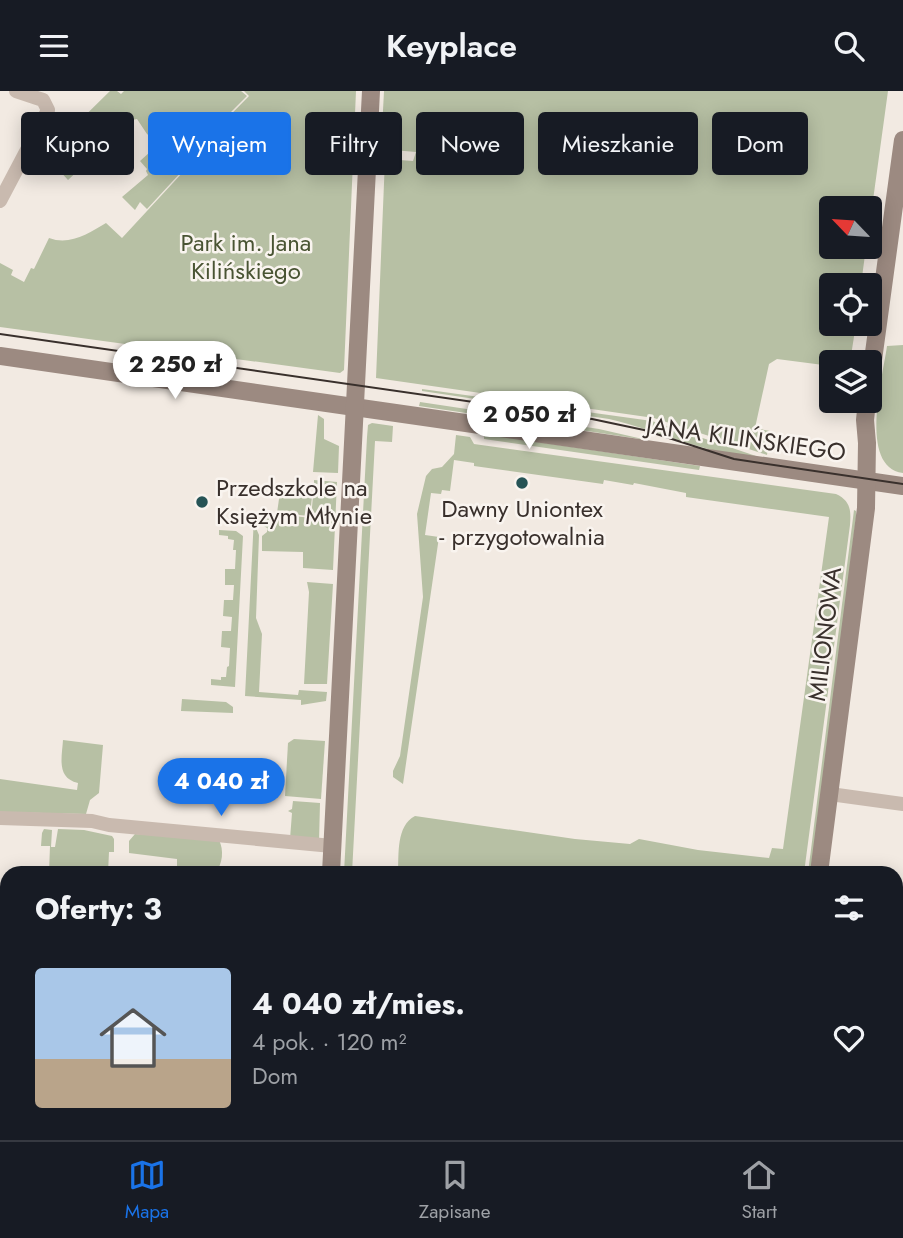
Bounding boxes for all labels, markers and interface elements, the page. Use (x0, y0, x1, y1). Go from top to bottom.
text: Keyplace (386, 23, 517, 69)
icon: menu (35, 27, 73, 65)
icon: search (830, 27, 868, 65)
chip: Kupno (21, 112, 134, 175)
chip: Wynajem (148, 112, 291, 175)
chip: Filtry (305, 112, 402, 175)
chip: Nowe (416, 112, 524, 175)
chip: Mieszkanie (538, 112, 698, 175)
chip: Dom (712, 112, 808, 175)
north arrow (819, 196, 882, 259)
map controls (819, 196, 882, 413)
park label: Park im. Jana Kilińskiego (181, 225, 311, 288)
button: locate (819, 273, 882, 336)
pin: 2 250 zł (103, 341, 247, 401)
text: 2 250 zł (129, 347, 221, 381)
button: layers (819, 350, 882, 413)
pin: 2 050 zł (457, 391, 601, 451)
text: 2 050 zł (483, 397, 575, 431)
street label: JANA KILIŃSKIEGO (641, 407, 848, 470)
place label: Przedszkole na Księżym Młynie (216, 470, 372, 533)
marker: Dawny Uniontex - przygotowalnia (514, 475, 530, 491)
place label: Dawny Uniontex - przygotowalnia (439, 491, 605, 554)
marker: Przedszkole na Księżym Młynie (194, 494, 210, 510)
street label: MILIONOWA (799, 565, 850, 703)
pin: 4 040 zł (149, 759, 293, 818)
text: 4 040 zł (174, 764, 268, 798)
text: Oferty: 3 (35, 887, 162, 930)
icon: filters (830, 889, 868, 927)
text: 4 040 zł/mies. (252, 982, 465, 1025)
icon: home (91, 996, 175, 1080)
icon: heart (830, 1019, 868, 1057)
text: 4 pok. · 120 m² (252, 1025, 406, 1059)
text: Dom (252, 1059, 298, 1093)
tab: Mapa (125, 1156, 169, 1225)
tab: Zapisane (419, 1156, 491, 1225)
tab: Start (740, 1156, 778, 1225)

